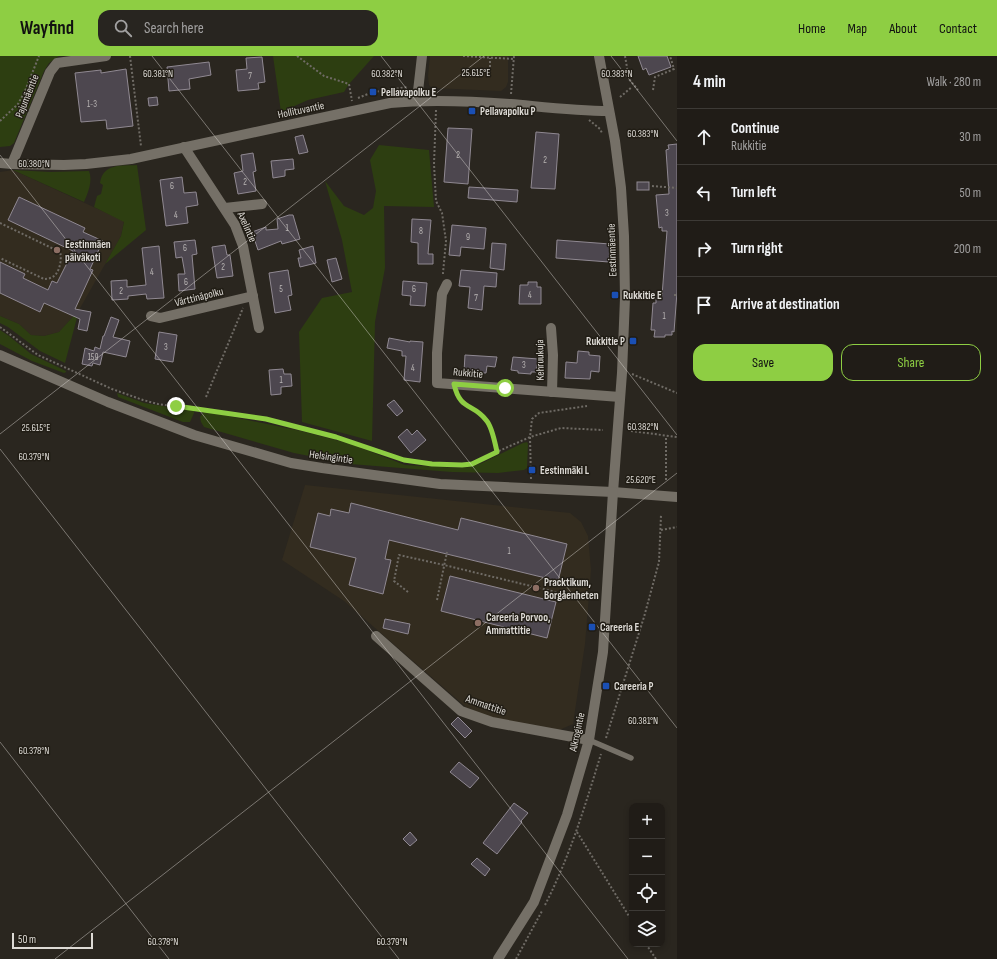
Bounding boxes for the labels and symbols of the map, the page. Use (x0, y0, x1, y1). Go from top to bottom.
text: 25.615°E (462, 67, 490, 79)
text: 60.381°N (143, 68, 173, 80)
text: 60.382°N (371, 68, 403, 80)
text: 60.383°N (601, 68, 633, 80)
house number: 7 (248, 71, 252, 82)
street label: Pajumäentie (12, 72, 42, 120)
place label: Pellavapolku E (381, 86, 436, 99)
marker: Pellavapolku E (368, 87, 378, 97)
house number: 1-3 (87, 99, 97, 110)
street label: Hollituvantie (276, 99, 326, 121)
place label: Pellavapolku P (480, 105, 535, 118)
marker: Pellavapolku P (467, 106, 477, 116)
text: 60.383°N (627, 128, 659, 140)
house number: 2 (456, 150, 460, 161)
house number: 2 (543, 155, 547, 166)
text: 60.380°N (18, 158, 50, 170)
house number: 2 (243, 177, 247, 188)
house number: 6 (170, 181, 174, 192)
house number: 3 (665, 208, 669, 219)
street label: Axelintie (234, 209, 259, 244)
house number: 4 (174, 210, 178, 221)
house number: 1 (285, 223, 289, 234)
street label: Eestinmäentie (605, 223, 619, 277)
house number: 8 (419, 226, 423, 237)
house number: 9 (466, 232, 470, 243)
place label: Eestinmäen päiväkoti (65, 238, 111, 264)
house number: 6 (183, 243, 187, 254)
marker: Eestinmäen päiväkoti (52, 245, 62, 255)
house number: 2 (221, 262, 225, 273)
house number: 4 (150, 267, 154, 278)
house number: 6 (184, 277, 188, 288)
house number: 5 (279, 284, 283, 295)
house number: 6 (412, 284, 416, 295)
street label: Värttinäpolku (173, 285, 225, 309)
house number: 2 (119, 286, 123, 297)
place label: Rukkitie E (623, 289, 662, 302)
house number: 4 (528, 290, 532, 301)
marker: Rukkitie E (610, 290, 620, 300)
house number: 7 (474, 293, 478, 304)
house number: 1 (662, 311, 666, 322)
place label: Rukkitie P (586, 335, 625, 348)
marker: Rukkitie P (628, 336, 638, 346)
street label: Kehruukuja (533, 339, 547, 381)
house number: 3 (164, 342, 168, 353)
house number: 159 (88, 352, 98, 363)
house number: 3 (522, 360, 526, 371)
house number: 4 (411, 363, 415, 374)
street label: Rukkitie (453, 365, 483, 381)
house number: 1 (279, 375, 283, 386)
route start (496, 379, 514, 397)
route end (167, 397, 185, 415)
text: 60.382°N (627, 421, 659, 433)
text: 25.615°E (22, 422, 50, 434)
street label: Helsingintie (308, 448, 354, 466)
text: 60.379°N (18, 451, 50, 463)
place label: Eestinmäki L (540, 464, 590, 477)
marker: Eestinmäki L (527, 465, 537, 475)
text: 25.620°E (626, 474, 656, 486)
house number: 1 (507, 546, 511, 557)
place label: Pracktikum, Borgåenheten (544, 576, 599, 602)
marker: Pracktikum, Borgåenheten (531, 583, 541, 593)
place label: Careeria Porvoo, Ammattitie (485, 611, 551, 637)
marker: Careeria Porvoo, Ammattitie (473, 618, 483, 628)
place label: Careeria E (600, 621, 640, 634)
marker: Careeria E (587, 622, 597, 632)
place label: Careeria P (614, 680, 654, 693)
marker: Careeria P (601, 681, 611, 691)
street label: Ammattitie (463, 692, 508, 718)
street label: Alkrogintie (566, 711, 587, 754)
text: 60.381°N (628, 715, 658, 727)
text: 60.378°N (19, 745, 49, 757)
scale bar (12, 931, 93, 950)
text: 60.378°N (148, 936, 178, 948)
text: 60.379°N (376, 936, 408, 948)

